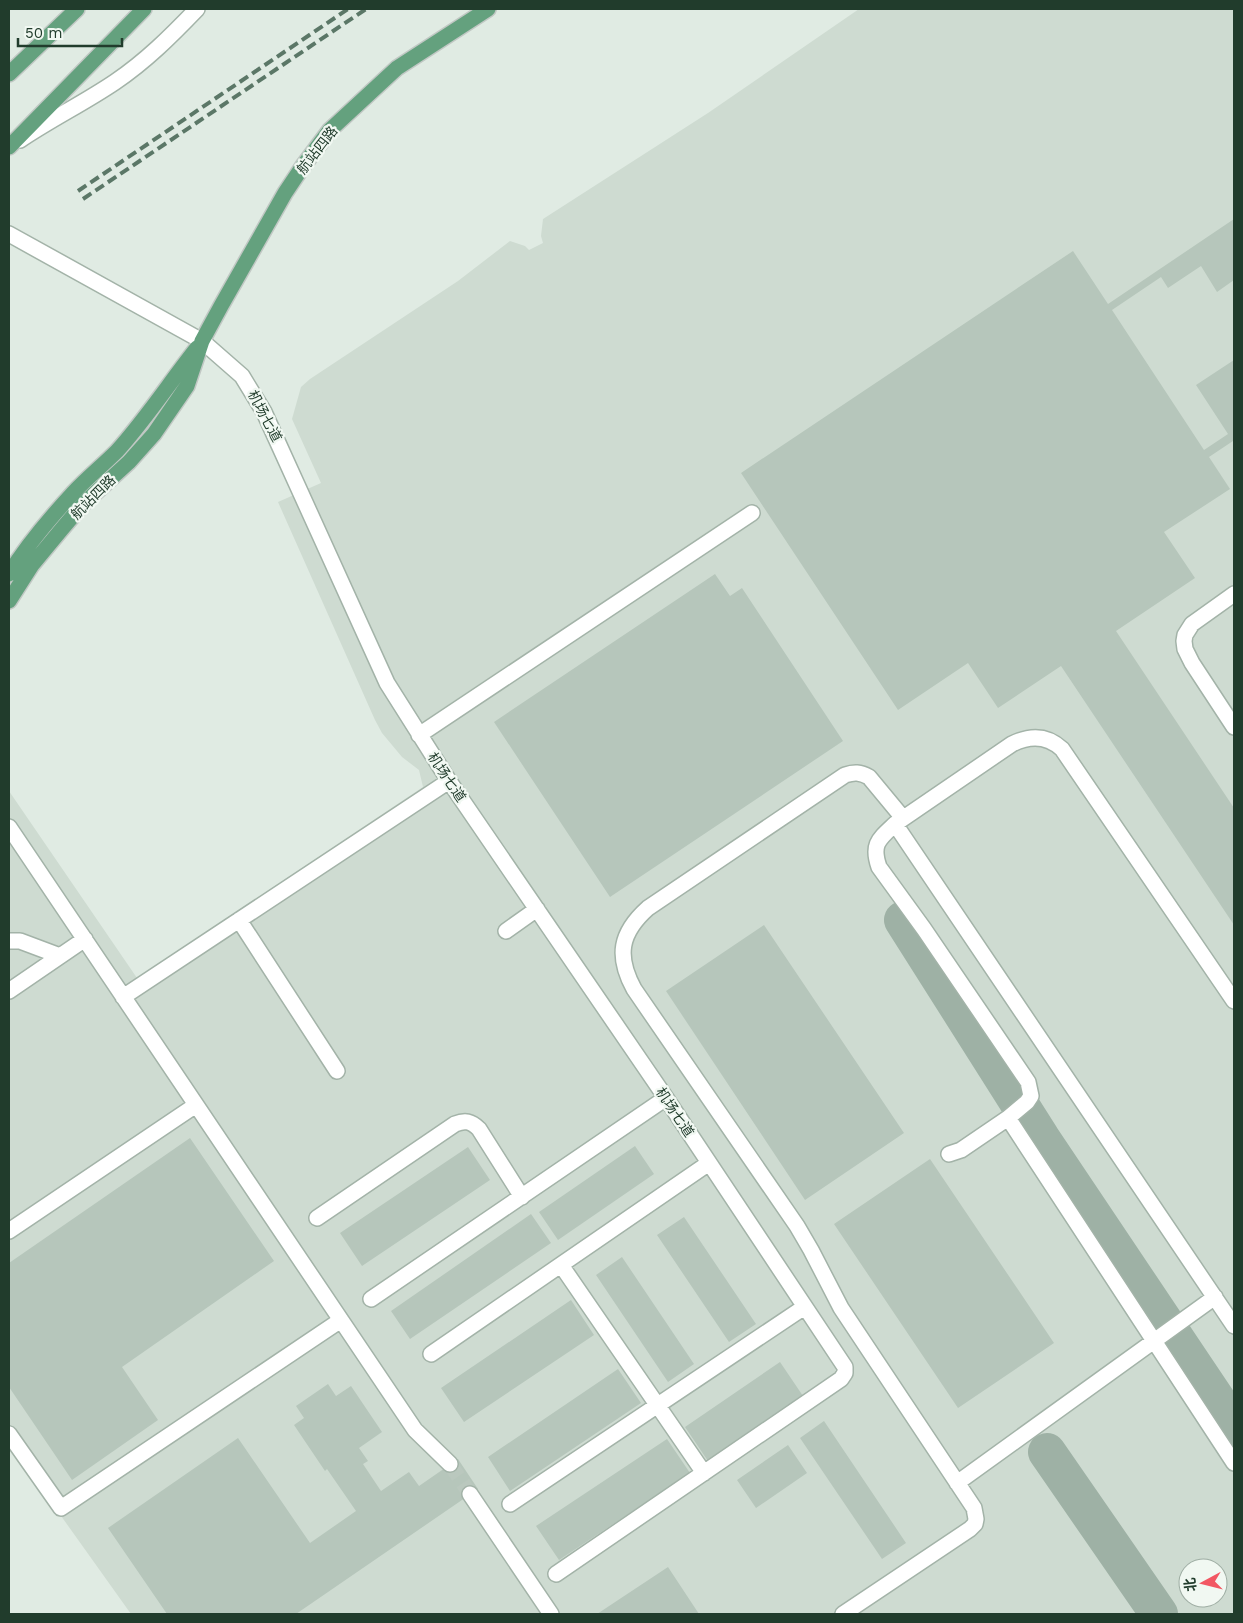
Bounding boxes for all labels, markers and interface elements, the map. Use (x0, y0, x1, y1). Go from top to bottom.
scale bar (18, 15, 121, 47)
text: 50 m (25, 24, 62, 42)
street label: 航站四路 (293, 123, 341, 177)
street label: 机场七道 (245, 388, 285, 444)
street label: 航站四路 (68, 472, 118, 522)
street label: 机场七道 (425, 749, 469, 805)
street label: 机场七道 (653, 1084, 697, 1140)
north arrow (1178, 1558, 1228, 1608)
text: 北 (1181, 1577, 1199, 1593)

